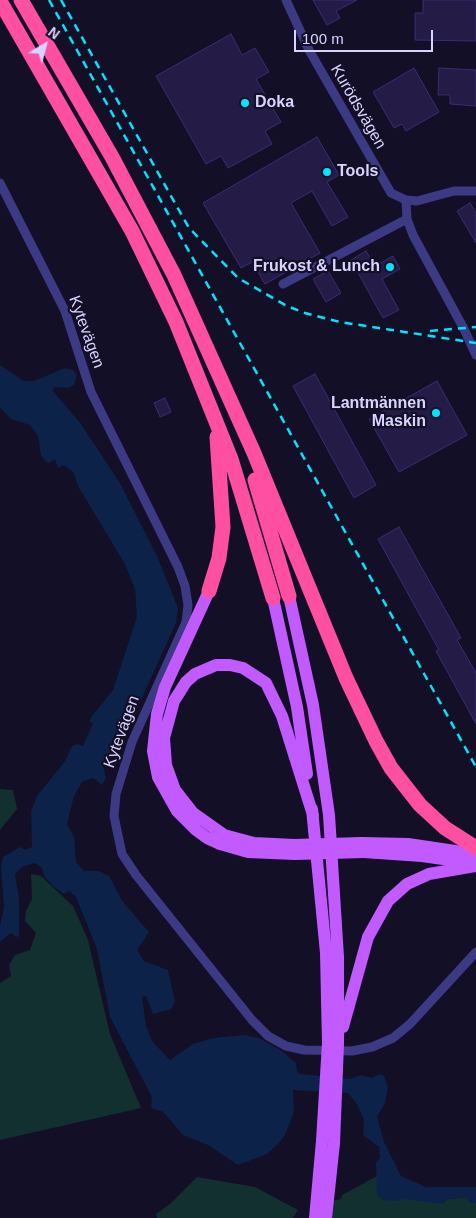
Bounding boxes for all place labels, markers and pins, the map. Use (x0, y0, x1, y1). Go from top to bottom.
place label: Doka (255, 93, 294, 113)
marker: Doka (239, 97, 251, 109)
place label: Tools (337, 162, 378, 182)
marker: Tools (321, 166, 333, 178)
place label: Frukost & Lunch (253, 257, 380, 277)
marker: Frukost & Lunch (384, 261, 396, 273)
place label: Lantmännen Maskin (331, 394, 426, 432)
marker: Lantmännen Maskin (430, 407, 442, 419)

